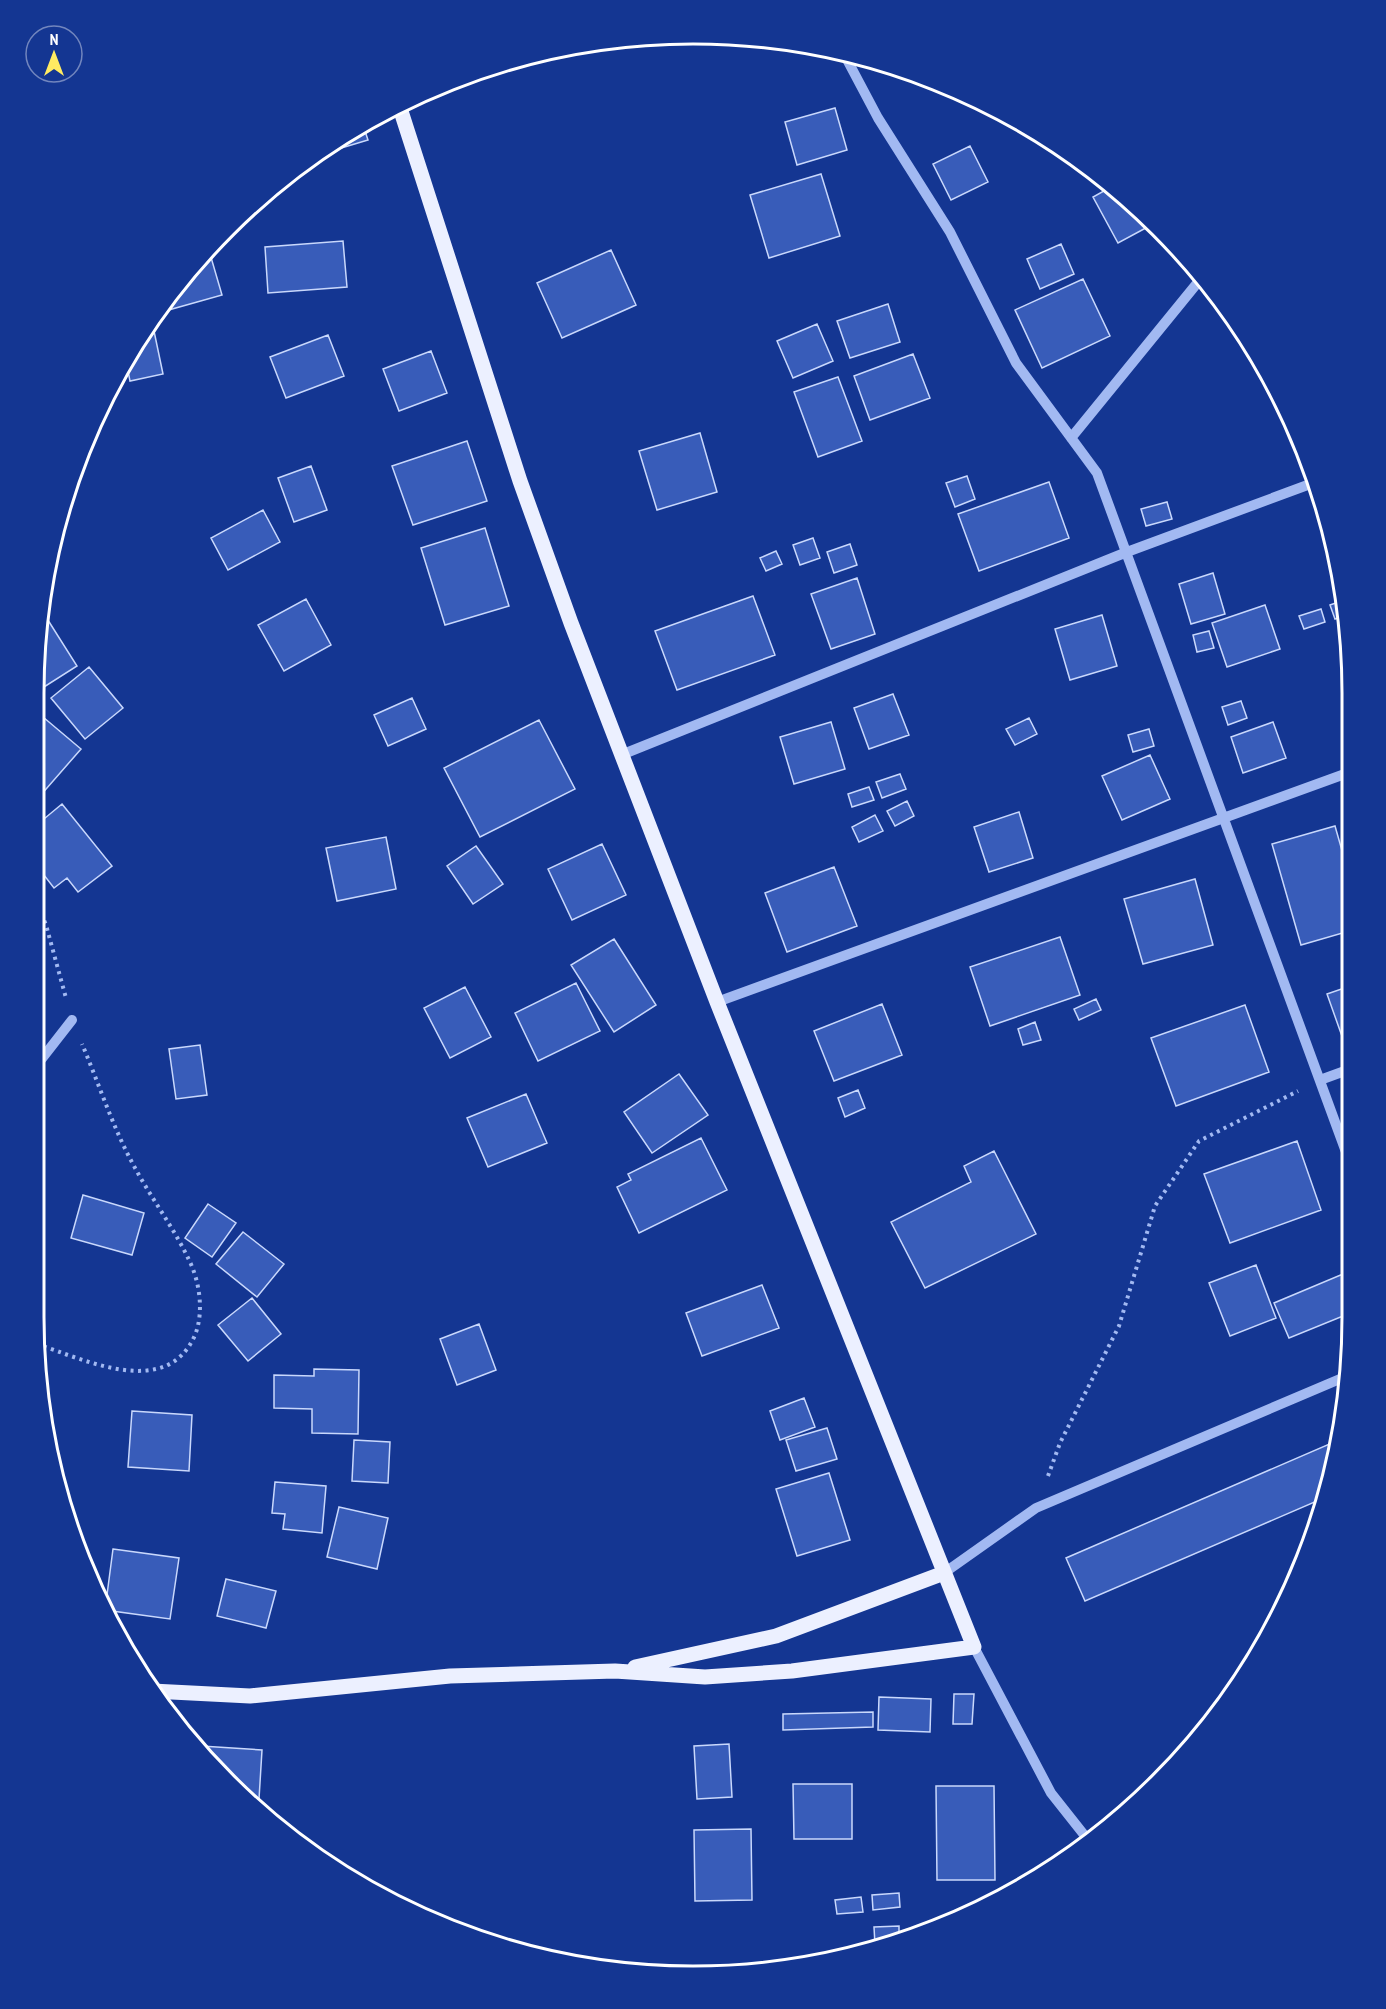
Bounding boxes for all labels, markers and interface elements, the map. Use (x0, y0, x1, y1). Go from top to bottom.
north arrow (24, 24, 84, 84)
text: N (50, 29, 58, 49)

